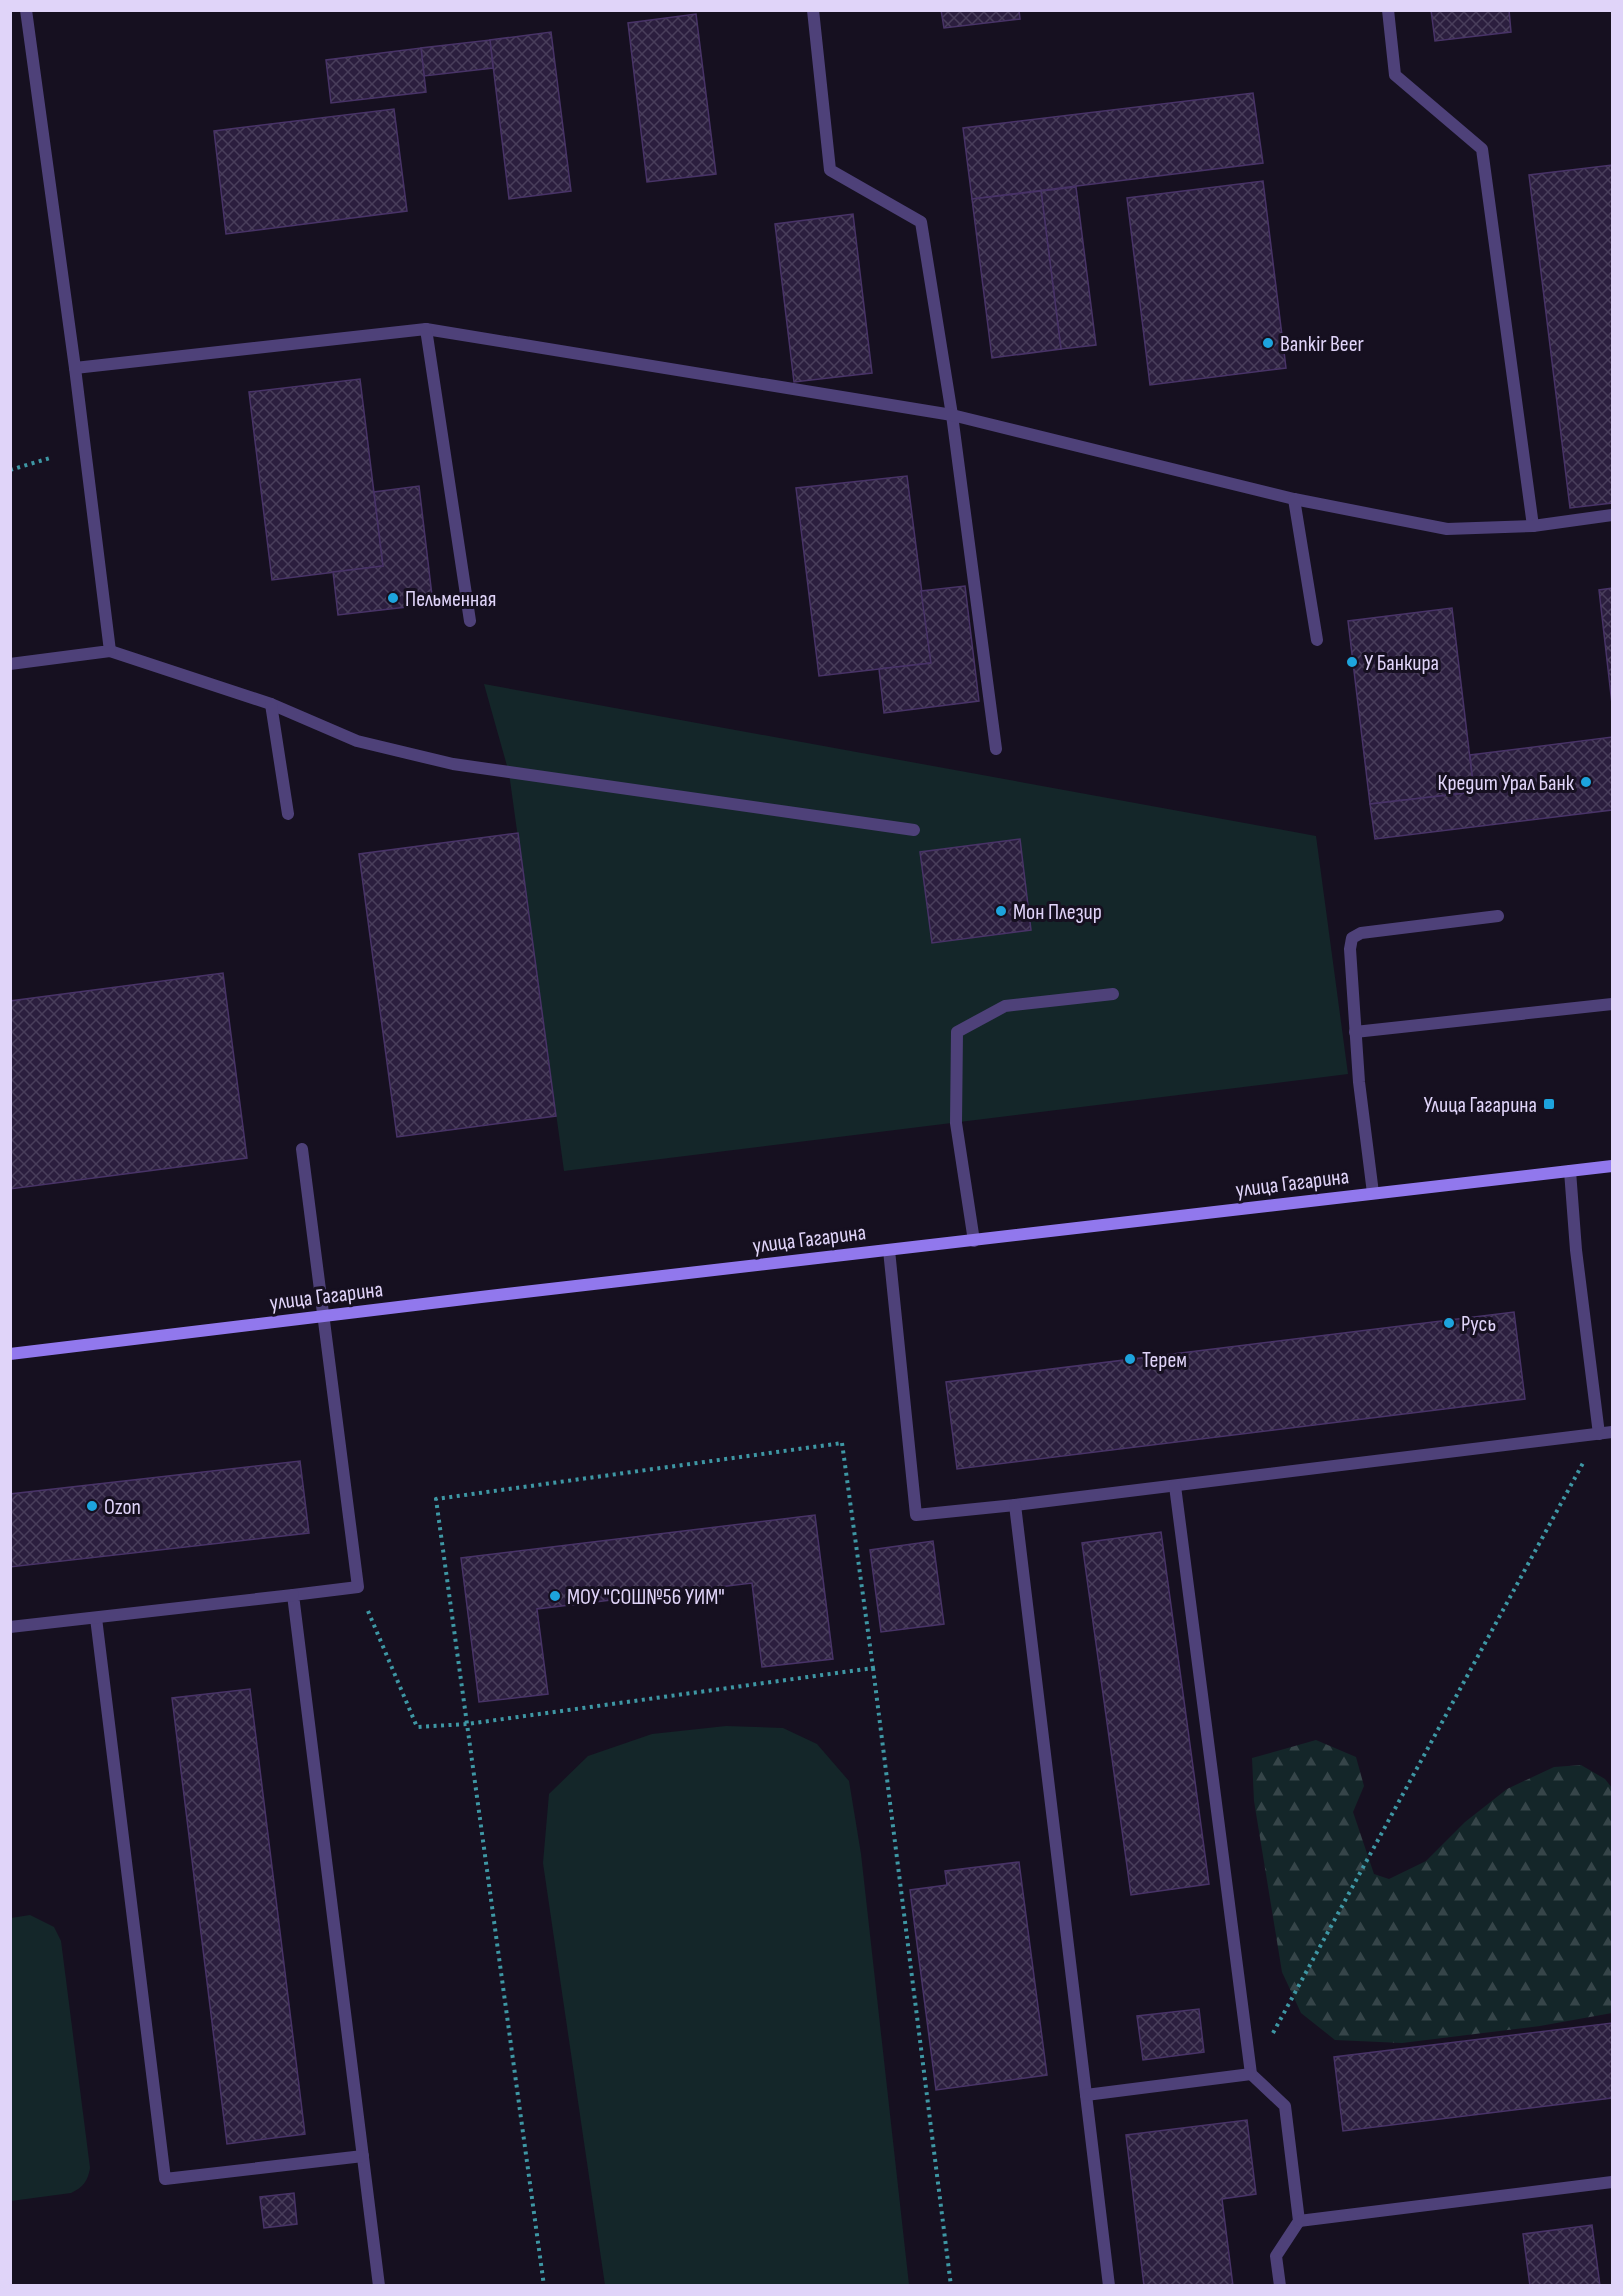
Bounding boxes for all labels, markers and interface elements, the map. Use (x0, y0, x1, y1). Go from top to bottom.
place label: Bankir Beer (1280, 331, 1364, 358)
marker: Bankir Beer (1261, 336, 1275, 350)
place label: Пельменная (405, 586, 496, 613)
marker: Пельменная (386, 591, 400, 605)
place label: У Банкира (1364, 650, 1439, 677)
marker: У Банкира (1345, 655, 1359, 669)
place label: Кредит Урал Банк (1438, 770, 1575, 797)
marker: Кредит Урал Банк (1579, 775, 1593, 789)
place label: Мон Плезир (1013, 899, 1102, 926)
marker: Мон Плезир (994, 904, 1008, 918)
place label: Улица Гагарина (1423, 1092, 1537, 1119)
marker: Улица Гагарина (1542, 1097, 1556, 1111)
street label: улица Гагарина (1234, 1163, 1350, 1204)
street label: улица Гагарина (751, 1219, 867, 1260)
street label: улица Гагарина (268, 1276, 384, 1317)
place label: Русь (1461, 1311, 1496, 1338)
marker: Русь (1442, 1316, 1456, 1330)
place label: Терем (1142, 1347, 1187, 1374)
marker: Терем (1123, 1352, 1137, 1366)
place label: Ozon (104, 1494, 141, 1521)
marker: Ozon (85, 1499, 99, 1513)
place label: МОУ "СОШ№56 УИМ" (567, 1584, 725, 1611)
marker: МОУ "СОШ№56 УИМ" (548, 1589, 562, 1603)

